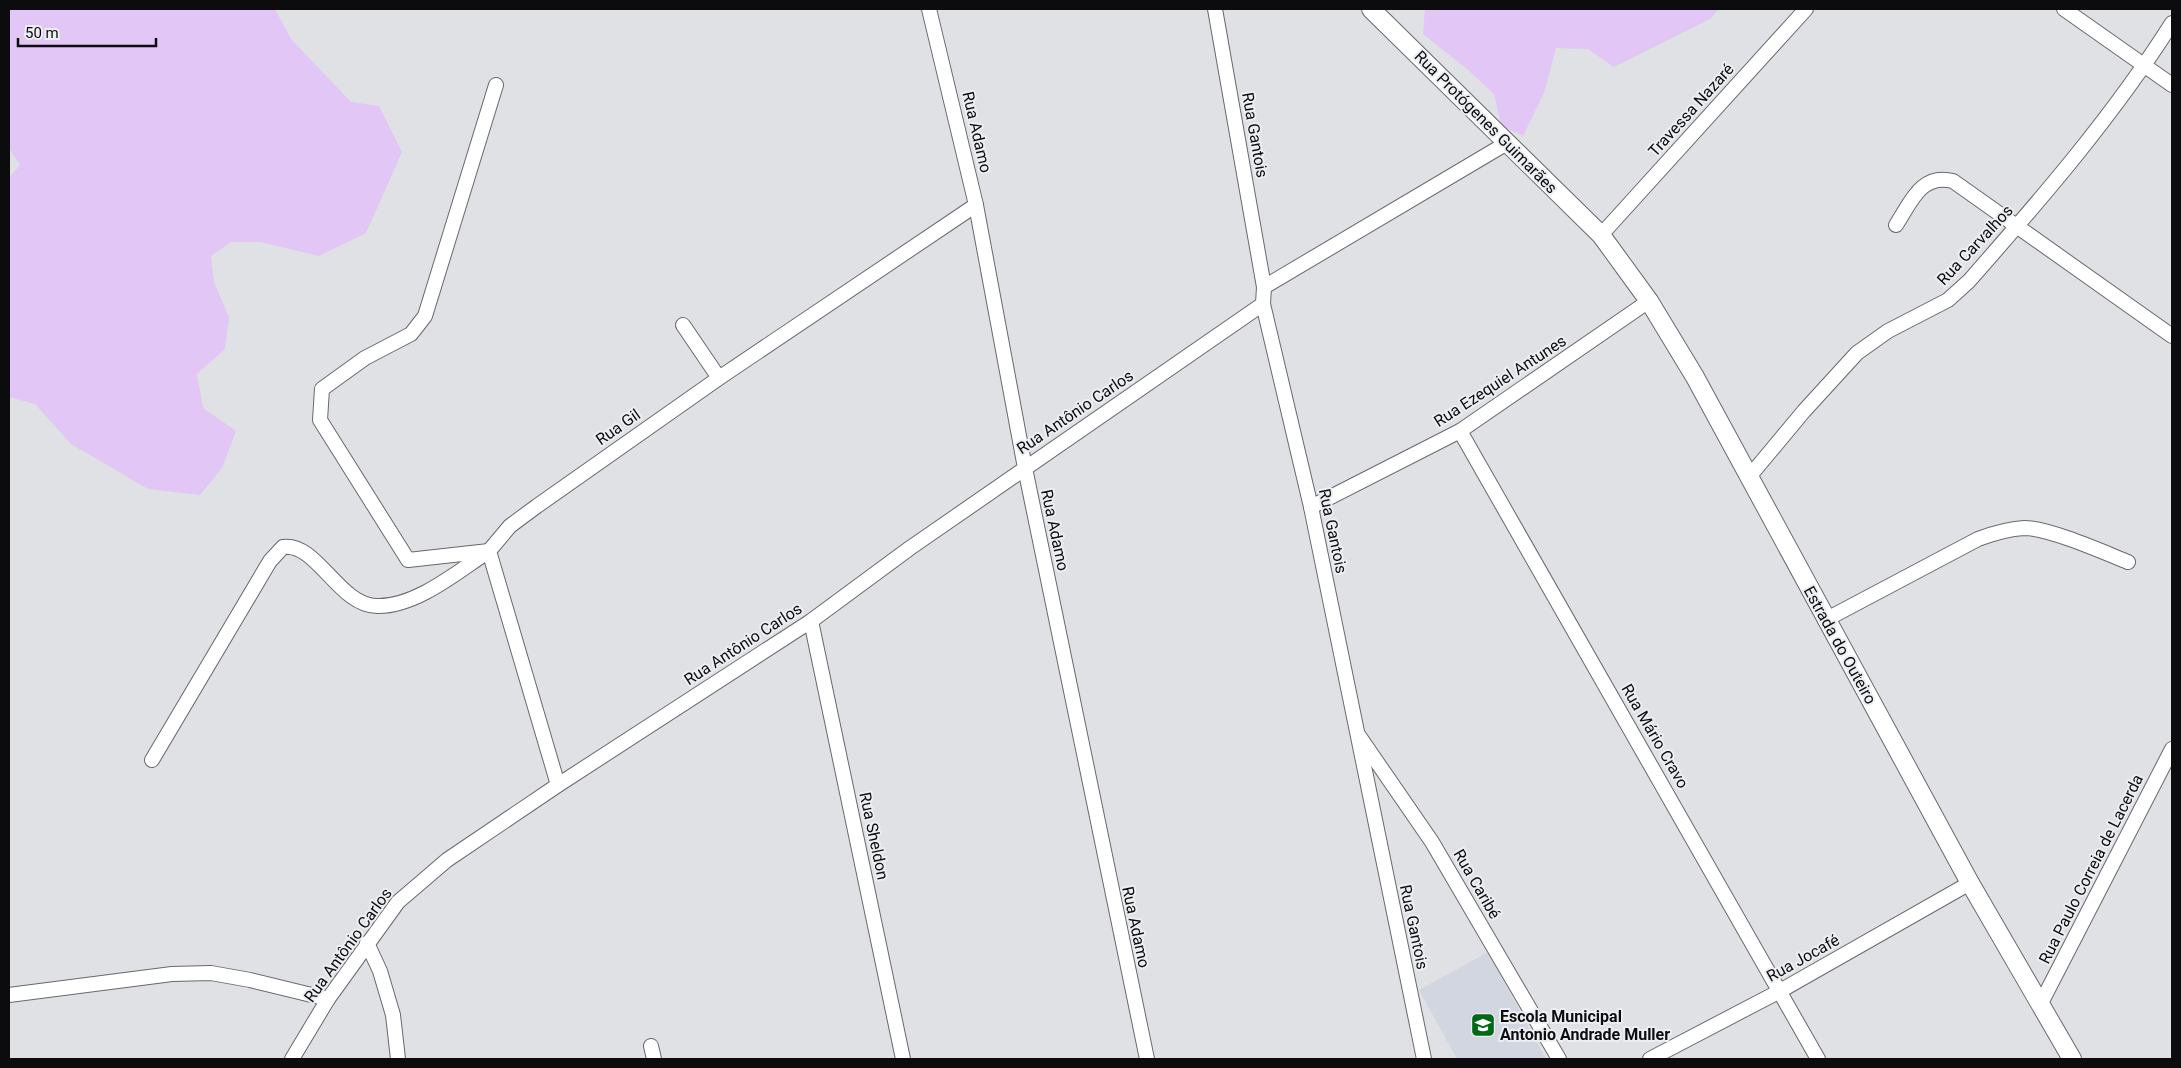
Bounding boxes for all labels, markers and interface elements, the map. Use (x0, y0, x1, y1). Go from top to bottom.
scale bar (18, 15, 155, 47)
text: 50 m (25, 24, 59, 42)
street label: Rua Protógenes Guimarães (1411, 47, 1561, 197)
street label: Travessa Nazaré (1644, 60, 1738, 160)
street label: Rua Adamo (958, 90, 996, 174)
street label: Rua Gantois (1238, 91, 1272, 179)
street label: Rua Carvalhos (1933, 201, 2017, 289)
street label: Rua Ezequiel Antunes (1430, 331, 1570, 431)
street label: Rua Antônio Carlos (1013, 366, 1137, 458)
street label: Rua Gil (592, 405, 644, 449)
street label: Rua Gantois (1315, 487, 1351, 575)
street label: Rua Adamo (1037, 488, 1073, 572)
street label: Estrada do Outeiro (1800, 583, 1880, 707)
street label: Rua Antônio Carlos (681, 599, 805, 689)
street label: Rua Mário Cravo (1617, 680, 1693, 792)
street label: Rua Paulo Correia de Lacerda (2035, 771, 2147, 967)
street label: Rua Sheldon (855, 790, 893, 882)
street label: Rua Caribé (1449, 846, 1505, 922)
street label: Rua Gantois (1396, 883, 1432, 971)
street label: Rua Antônio Carlos (300, 884, 396, 1006)
street label: Rua Adamo (1118, 885, 1154, 969)
street label: Rua Jocafé (1763, 930, 1843, 986)
place label: Escola Municipal Antonio Andrade Muller (1500, 1007, 1670, 1044)
school or university icon: Escola Municipal Antonio Andrade Muller (1470, 1012, 1496, 1038)

